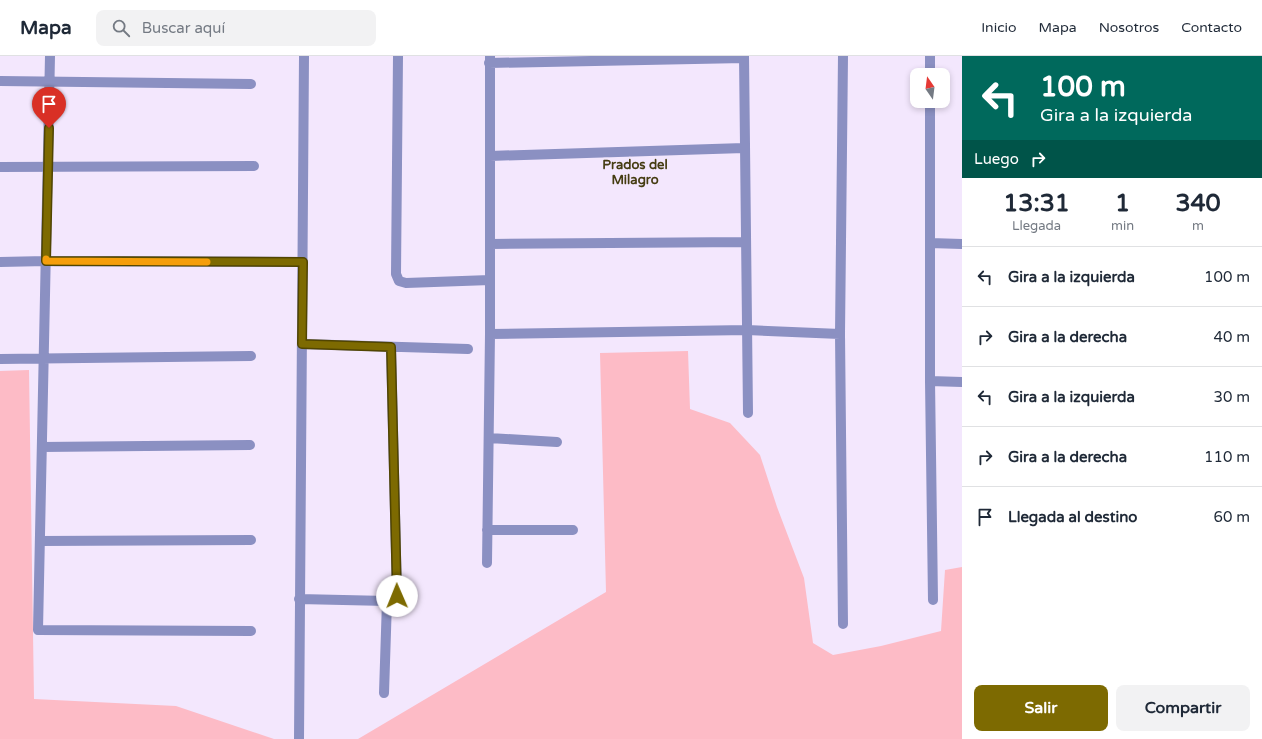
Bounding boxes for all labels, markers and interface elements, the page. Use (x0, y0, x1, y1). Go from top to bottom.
search box (96, 10, 376, 46)
text: Mapa (20, 17, 72, 39)
icon: search (110, 17, 132, 39)
text: Buscar aquí (142, 19, 225, 37)
text: Inicio (981, 19, 1017, 36)
text: Mapa (1039, 19, 1077, 36)
text: Nosotros (1099, 19, 1159, 36)
text: Contacto (1181, 19, 1242, 36)
north arrow (910, 68, 950, 108)
map controls (910, 68, 950, 108)
text: 100 m (1040, 70, 1126, 104)
icon: left (974, 72, 1026, 124)
pin (32, 87, 66, 128)
icon: arrive (38, 93, 60, 115)
text: Gira a la izquierda (1040, 104, 1192, 126)
icon: right (1027, 148, 1049, 170)
text: Luego (974, 150, 1019, 168)
district label: Prados del Milagro (602, 157, 668, 188)
text: 13:31 (1003, 189, 1070, 218)
text: 1 (1115, 189, 1130, 218)
text: 340 (1175, 189, 1221, 218)
text: Llegada (1012, 218, 1061, 234)
text: min (1111, 218, 1134, 234)
text: m (1192, 218, 1204, 234)
icon: left (974, 266, 996, 288)
text: Gira a la izquierda (1008, 268, 1135, 286)
text: 100 m (1204, 268, 1250, 286)
icon: right (974, 326, 996, 348)
text: Gira a la derecha (1008, 328, 1127, 346)
text: 40 m (1213, 328, 1250, 346)
icon: left (974, 386, 996, 408)
text: Gira a la izquierda (1008, 388, 1135, 406)
text: 30 m (1213, 388, 1250, 406)
icon: right (974, 446, 996, 468)
text: Gira a la derecha (1008, 448, 1127, 466)
text: 110 m (1204, 448, 1250, 466)
icon: arrive (974, 506, 996, 528)
text: Llegada al destino (1008, 508, 1137, 526)
text: 60 m (1213, 508, 1250, 526)
position arrow (376, 575, 418, 617)
button: Salir (974, 685, 1108, 731)
button: Compartir (1116, 685, 1250, 731)

